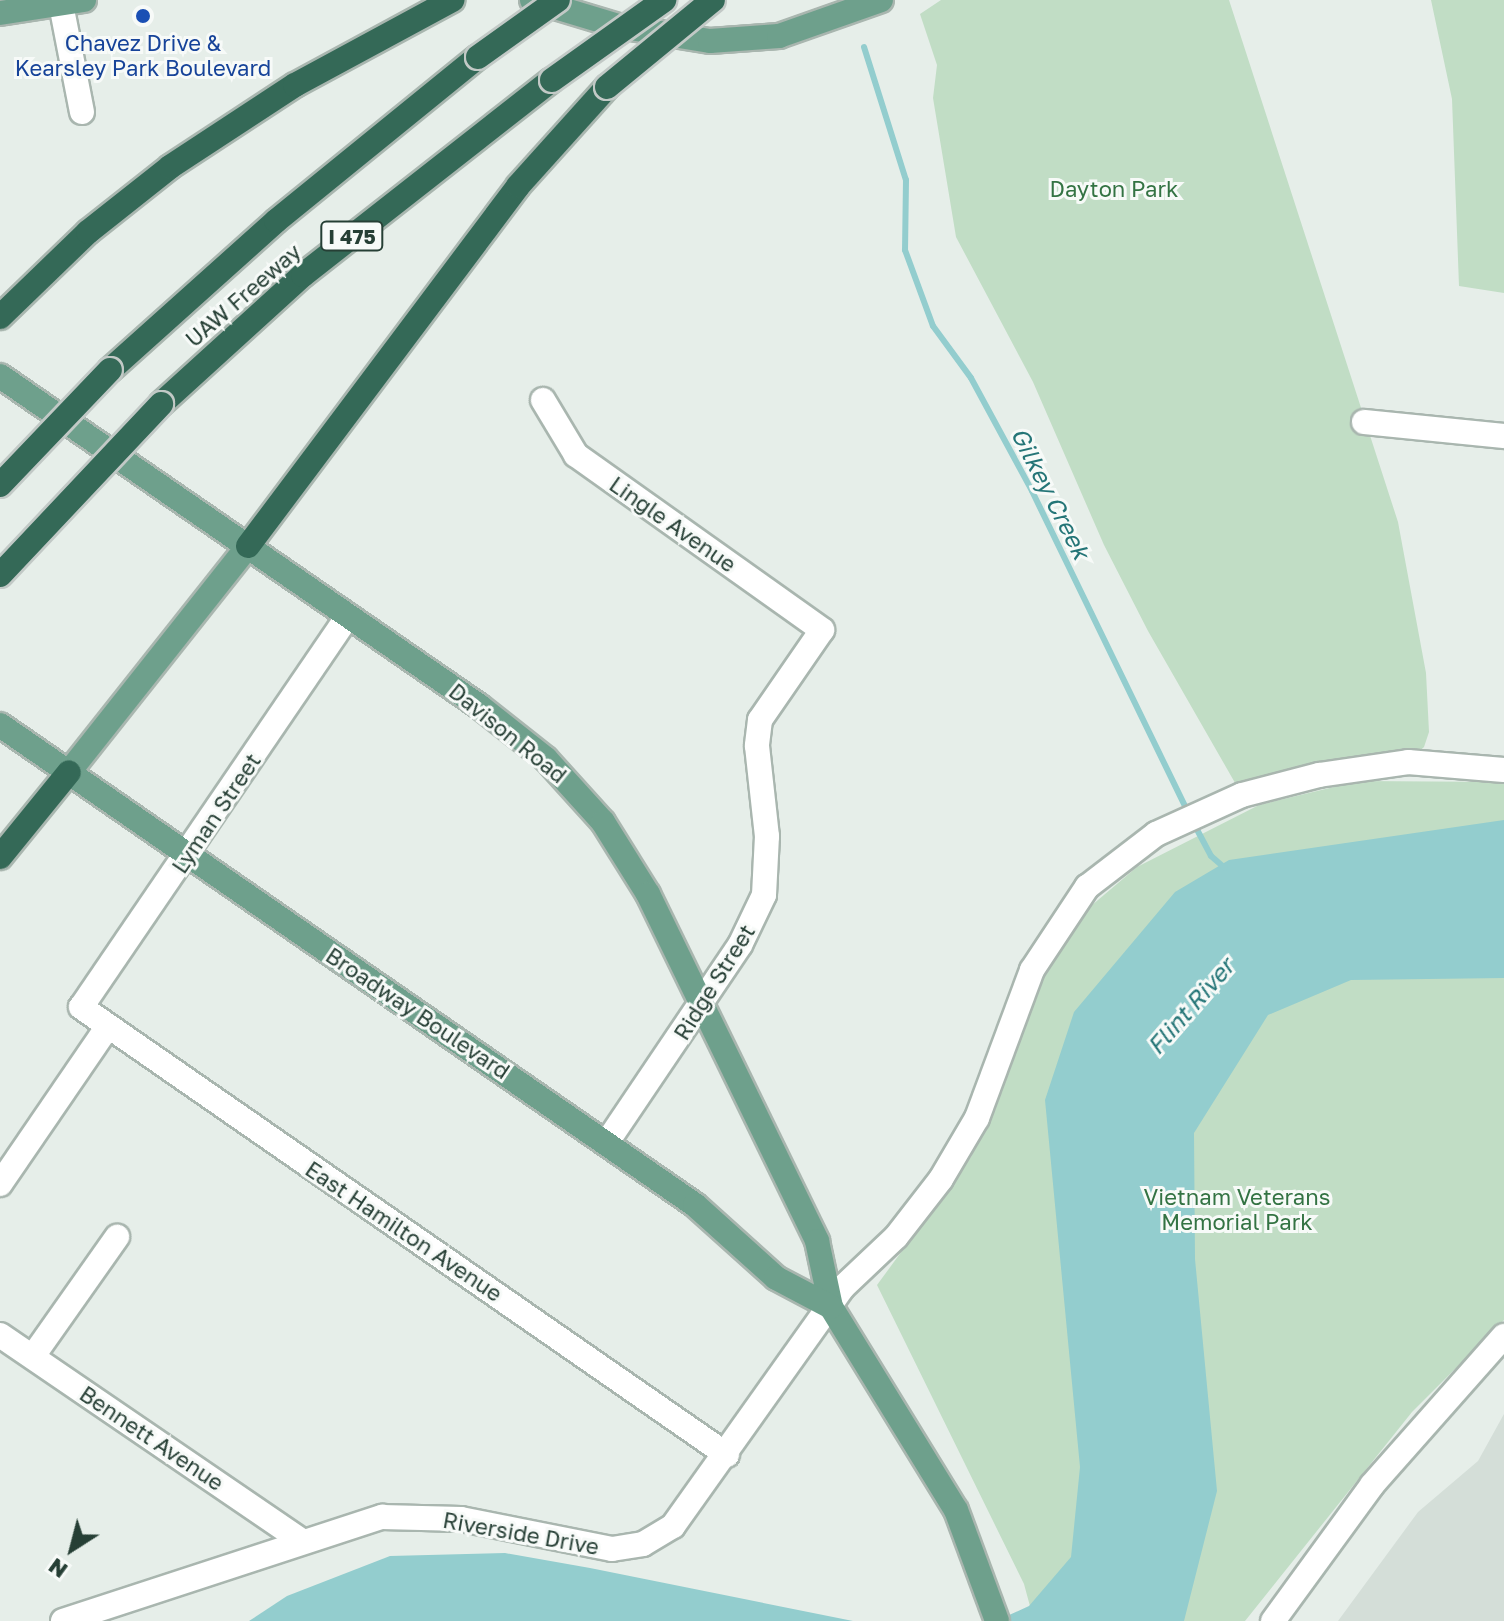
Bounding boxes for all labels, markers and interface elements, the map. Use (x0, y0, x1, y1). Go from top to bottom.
marker: Chavez Drive & Kearsley Park Boulevard (134, 7, 152, 25)
place label: Chavez Drive & Kearsley Park Boulevard (15, 29, 271, 80)
park label: Dayton Park (1049, 176, 1179, 202)
road number: I 475 (320, 220, 384, 252)
street label: UAW Freeway (180, 238, 306, 352)
water label: Gilkey Creek (1006, 422, 1096, 564)
street label: Lingle Avenue (605, 471, 741, 577)
street label: Davison Road (444, 678, 572, 788)
street label: Lyman Street (166, 748, 266, 878)
street label: Ridge Street (668, 919, 760, 1045)
street label: Broadway Boulevard (321, 942, 515, 1084)
water label: Flint River (1141, 952, 1239, 1060)
street label: East Hamilton Avenue (301, 1155, 507, 1307)
park label: Vietnam Veterans Memorial Park (1144, 1183, 1330, 1234)
street label: Bennett Avenue (75, 1380, 229, 1496)
street label: Riverside Drive (441, 1506, 601, 1560)
north arrow (32, 1509, 112, 1589)
text: N (43, 1553, 72, 1585)

